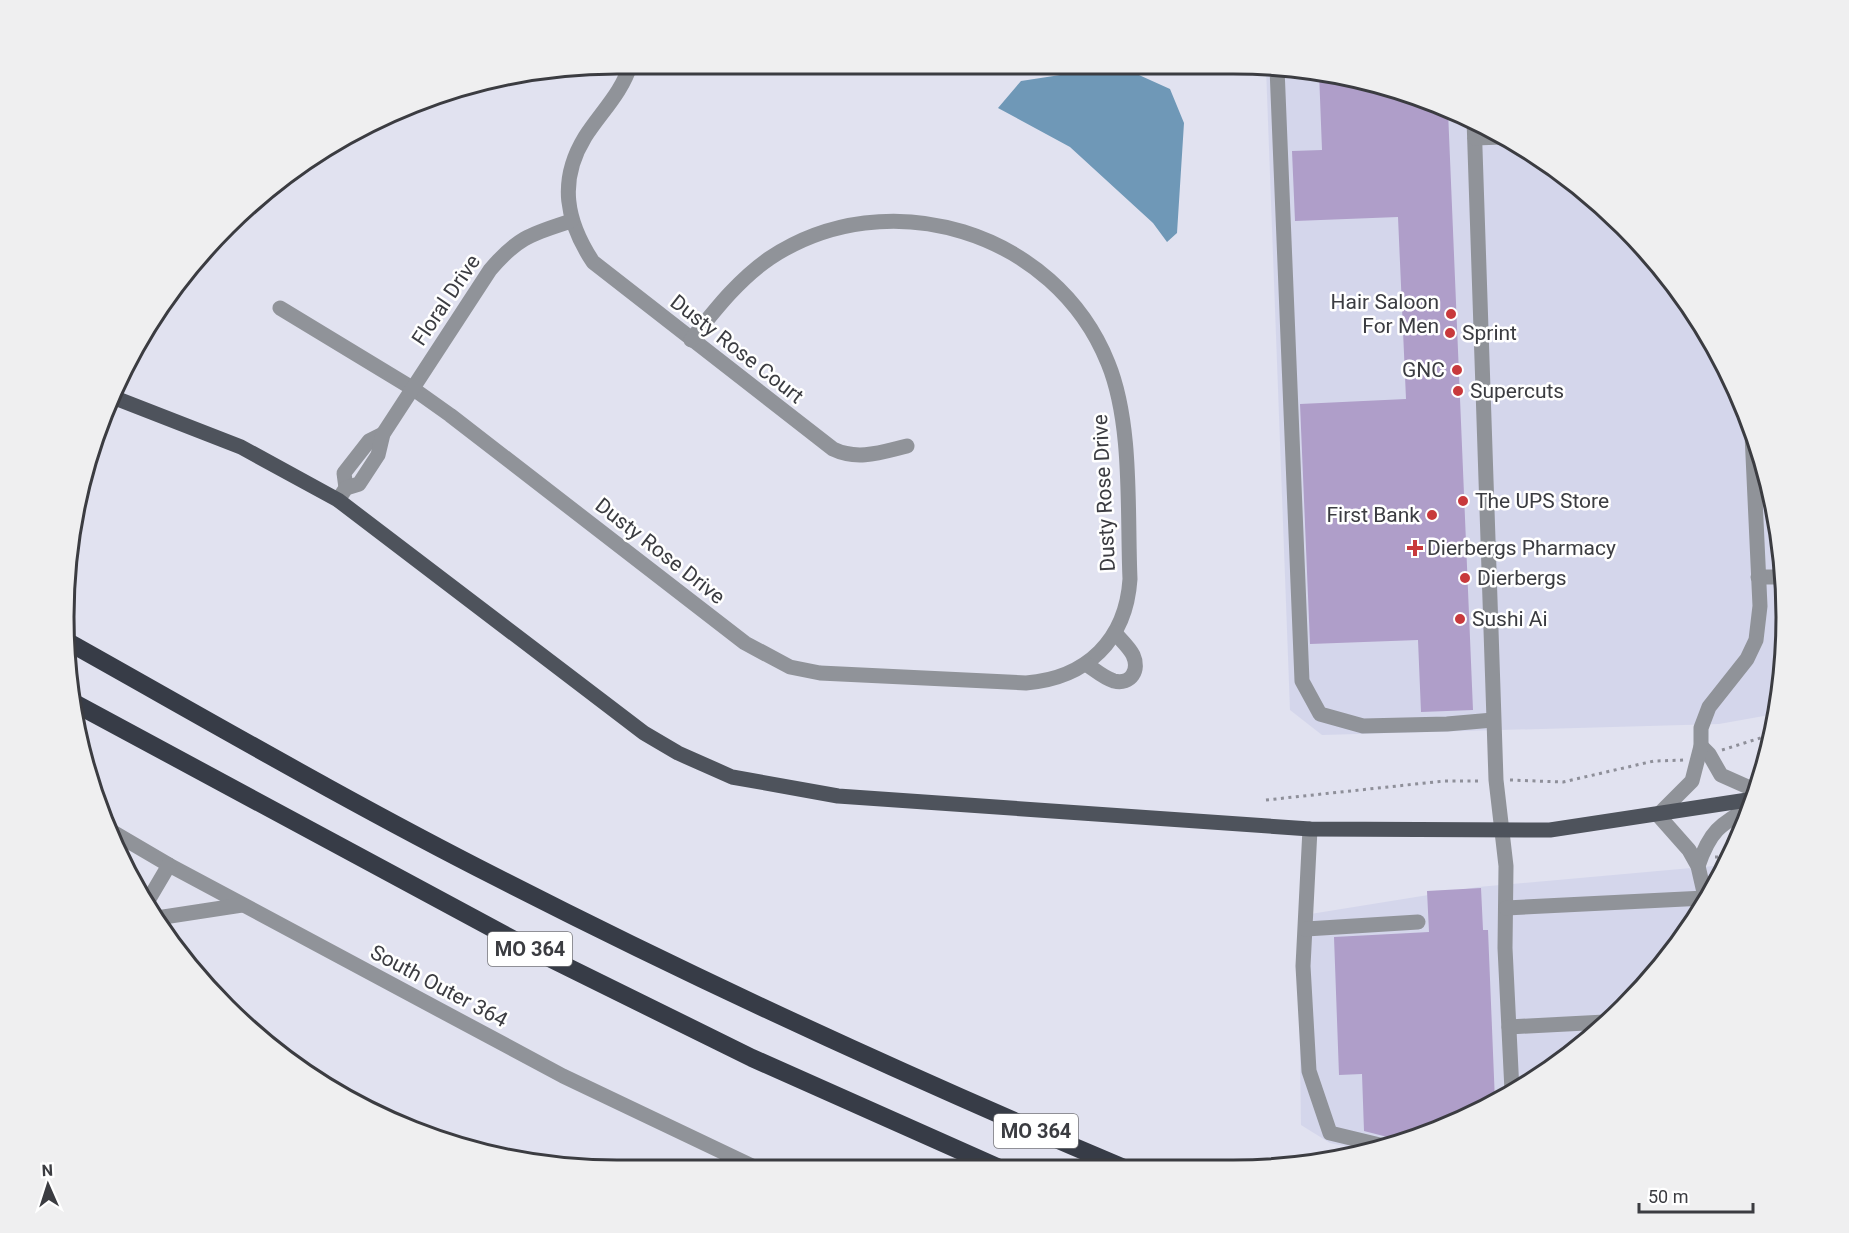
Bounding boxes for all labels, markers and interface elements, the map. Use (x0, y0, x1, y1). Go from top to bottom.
street label: Floral Drive (407, 250, 485, 350)
street label: Dusty Rose Court (666, 290, 808, 408)
place label: Hair Saloon For Men (1331, 290, 1439, 338)
marker: Hair Saloon For Men (1444, 307, 1458, 321)
place label: Sprint (1462, 321, 1517, 345)
marker: Sprint (1443, 326, 1457, 340)
place label: GNC (1402, 358, 1445, 382)
marker: GNC (1450, 363, 1464, 377)
place label: Supercuts (1470, 379, 1564, 403)
marker: Supercuts (1451, 384, 1465, 398)
street label: Dusty Rose Drive (1088, 414, 1120, 572)
place label: The UPS Store (1475, 489, 1609, 513)
street label: Dusty Rose Drive (591, 493, 729, 609)
marker: The UPS Store (1456, 494, 1470, 508)
place label: First Bank (1327, 503, 1420, 527)
marker: First Bank (1425, 508, 1439, 522)
place label: Dierbergs Pharmacy (1427, 536, 1616, 560)
marker: Dierbergs Pharmacy (1408, 541, 1422, 555)
place label: Dierbergs (1477, 566, 1567, 590)
marker: Dierbergs (1458, 571, 1472, 585)
place label: Sushi Ai (1472, 607, 1548, 631)
marker: Sushi Ai (1453, 612, 1467, 626)
road number: MO 364 (488, 932, 572, 966)
street label: South Outer 364 (367, 940, 512, 1032)
road number: MO 364 (994, 1114, 1078, 1148)
north arrow (18, 1155, 78, 1215)
text: N (41, 1161, 53, 1180)
scale bar (1639, 1176, 1753, 1214)
text: 50 m (1648, 1186, 1688, 1207)

